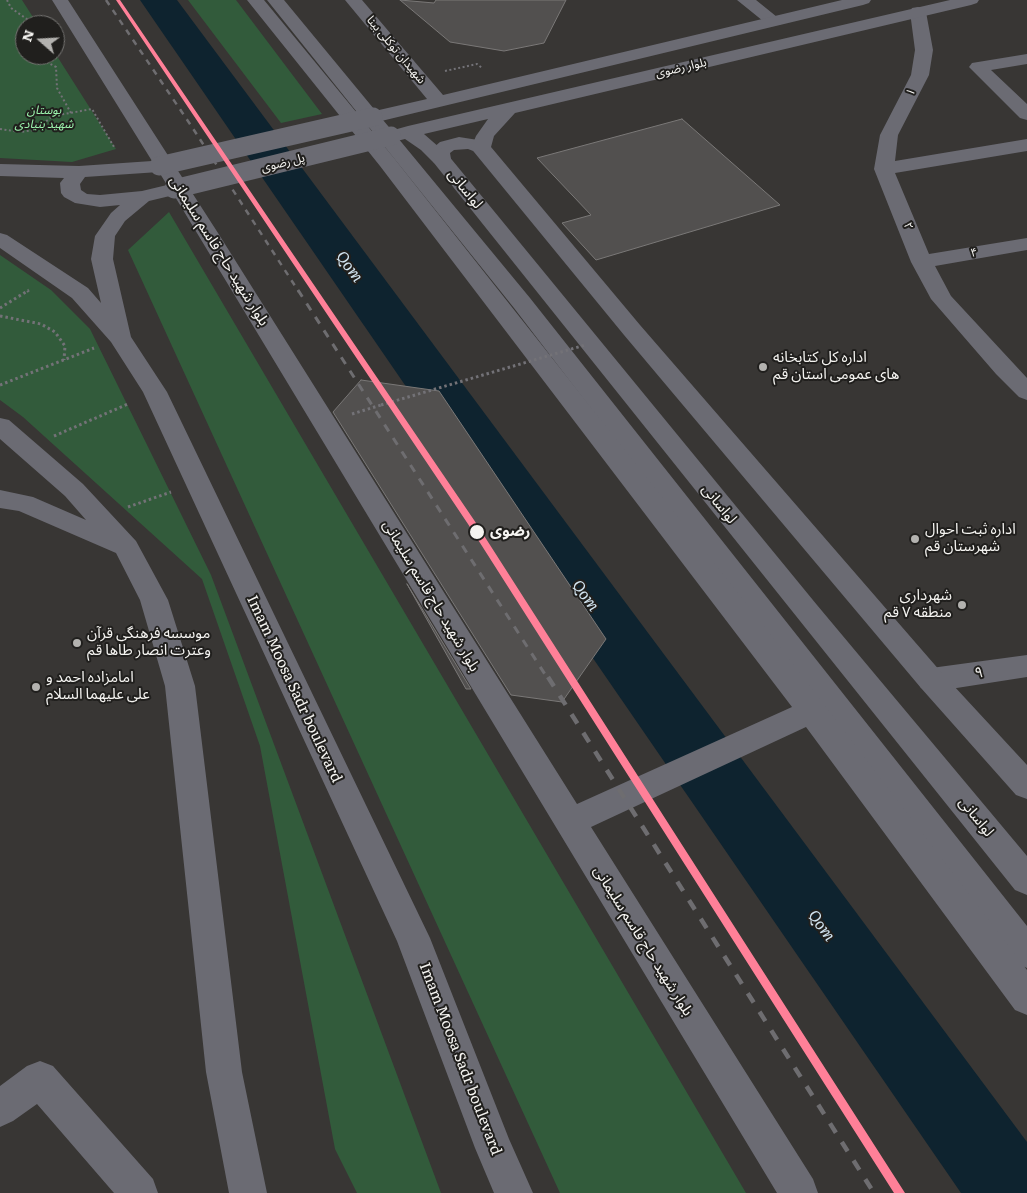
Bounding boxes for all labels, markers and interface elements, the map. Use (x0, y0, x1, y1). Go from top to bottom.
street label: شهیدان توکلی بینا (363, 13, 429, 87)
north arrow (15, 15, 65, 65)
text: N (15, 27, 38, 44)
street label: بلوار رضوی (654, 55, 708, 81)
street label: ۱ (903, 86, 919, 98)
park label: بوستان شهید بنیادی (15, 103, 73, 131)
street label: پل رضوی (260, 151, 306, 175)
street label: لواسانی (444, 166, 486, 212)
street label: بلوار شهید حاج قاسم سلیمانی (165, 173, 273, 329)
street label: ۲ (900, 220, 916, 232)
street label: ۴ (969, 245, 979, 261)
water label: Qom (331, 248, 367, 286)
place label: اداره کل کتابخانه های عمومی استان قم (773, 349, 899, 384)
marker: اداره کل کتابخانه های عمومی استان قم (757, 361, 769, 373)
street label: لواسانی (698, 481, 740, 527)
street label: بلوار شهید حاج قاسم سلیمانی (379, 517, 483, 675)
place label: اداره ثبت احوال شهرستان قم (925, 521, 1016, 556)
marker: رضوی (468, 523, 486, 541)
place label: رضوی (490, 523, 530, 541)
marker: اداره ثبت احوال شهرستان قم (909, 533, 921, 545)
water label: Qom (567, 577, 603, 615)
place label: شهرداری منطقه ۷ قم (884, 587, 952, 622)
street label: Imam Moosa Sadr boulevard (243, 592, 345, 786)
marker: شهرداری منطقه ۷ قم (956, 599, 968, 611)
place label: موسسه فرهنگی قرآن وعترت انصار طاها قم (87, 625, 211, 660)
marker: موسسه فرهنگی قرآن وعترت انصار طاها قم (71, 637, 83, 649)
street label: ۹ (973, 663, 985, 683)
place label: امامزاده احمد و علی علیهما السلام (46, 669, 150, 704)
marker: امامزاده احمد و علی علیهما السلام (30, 681, 42, 693)
street label: لواسانی (955, 794, 997, 840)
street label: بلوار شهید حاج قاسم سلیمانی (589, 863, 697, 1019)
water label: Qom (803, 907, 839, 945)
street label: Imam Moosa Sadr boulevard (415, 960, 505, 1158)

